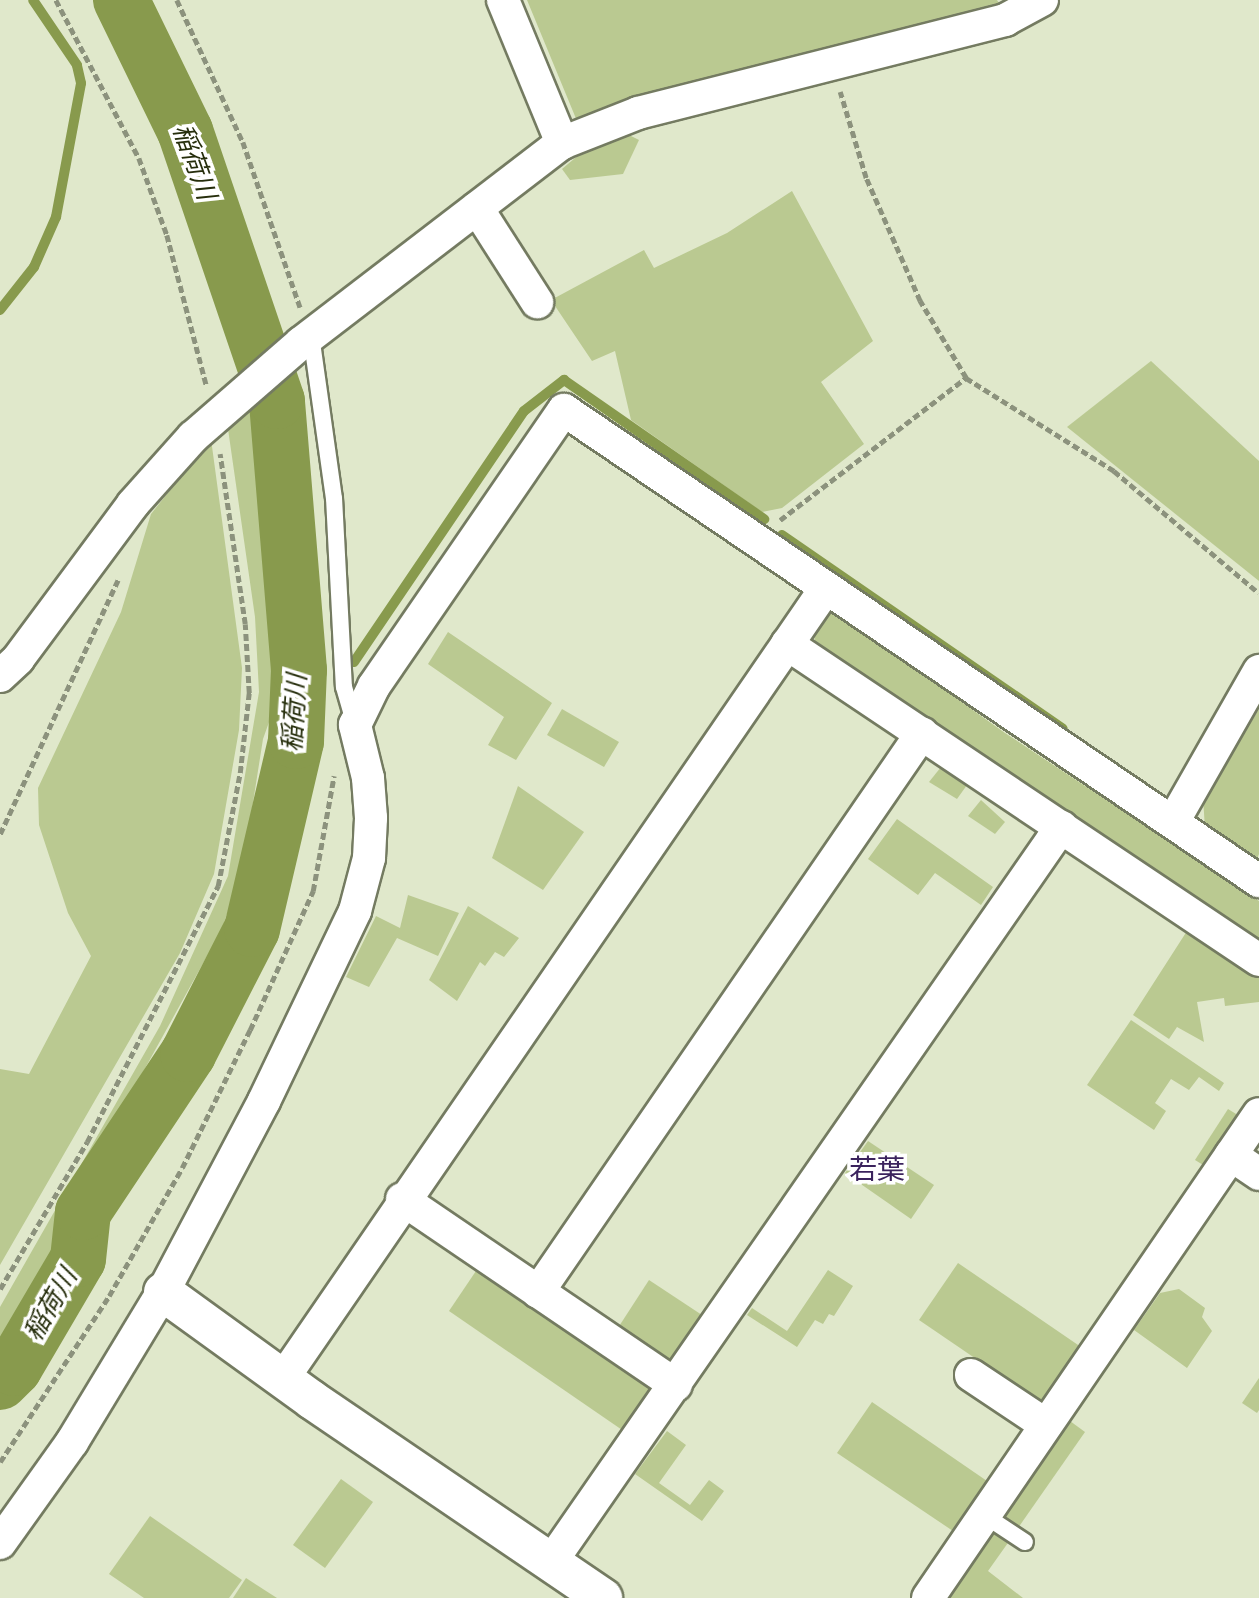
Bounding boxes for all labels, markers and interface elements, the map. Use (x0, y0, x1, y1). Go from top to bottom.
water label: 稲荷川 (166, 120, 222, 204)
water label: 稲荷川 (277, 673, 313, 753)
district label: 若葉 (849, 1153, 905, 1187)
water label: 稲荷川 (18, 1263, 84, 1347)

